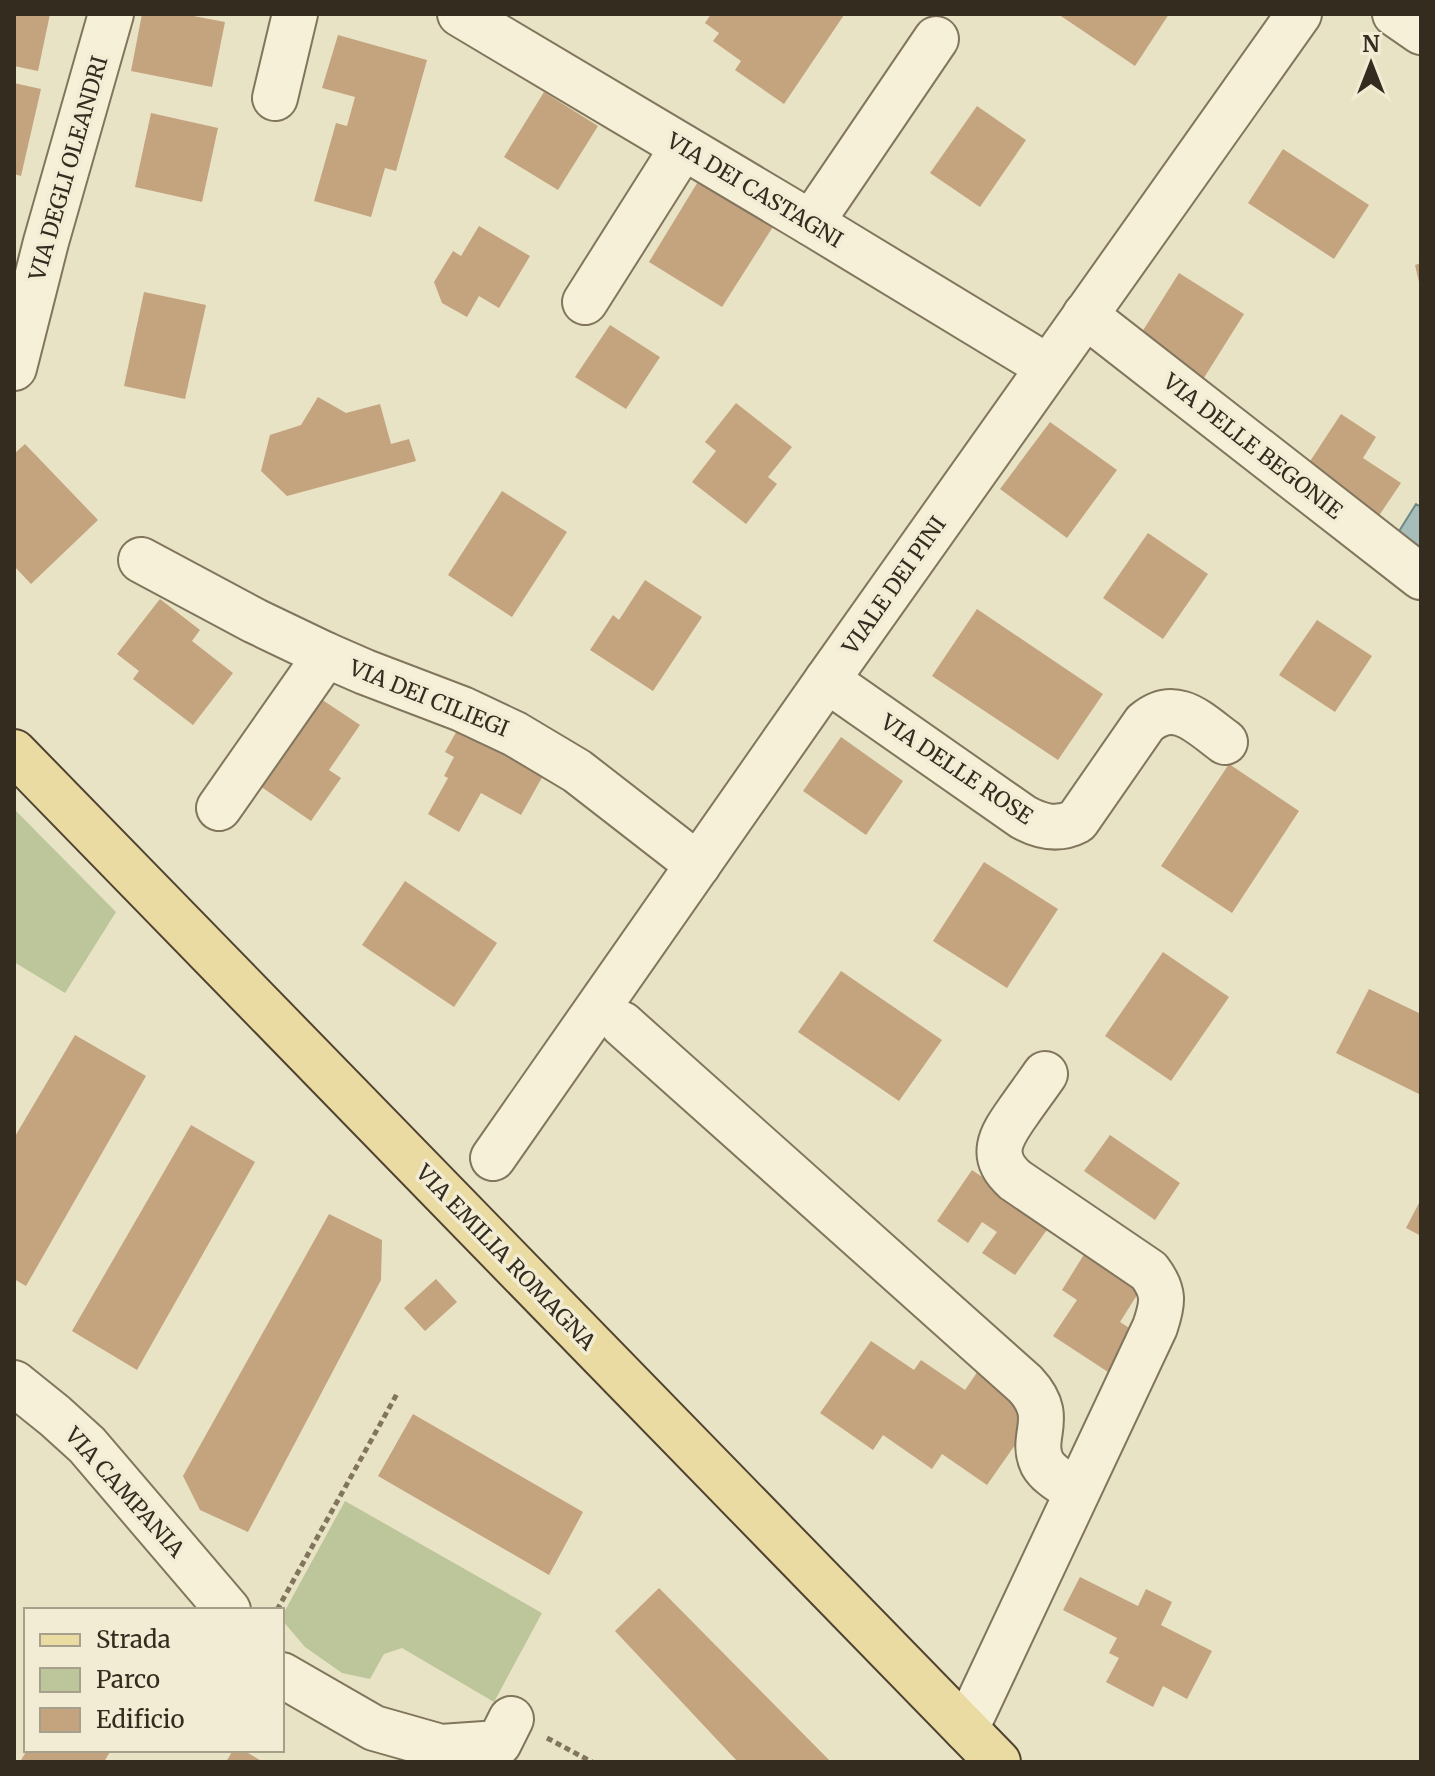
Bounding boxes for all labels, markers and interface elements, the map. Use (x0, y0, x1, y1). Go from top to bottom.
north arrow (1331, 24, 1411, 104)
text: N (1362, 30, 1380, 58)
street label: VIA DEGLI OLEANDRI (22, 52, 113, 285)
street label: VIA DEI CASTAGNI (661, 126, 848, 254)
street label: VIA DELLE BEGONIE (1157, 367, 1348, 525)
street label: VIALE DEI PINI (835, 511, 952, 660)
street label: VIA DEI CILIEGI (344, 653, 513, 743)
street label: VIA DELLE ROSE (875, 707, 1038, 830)
street label: VIA EMILIA ROMAGNA (410, 1158, 602, 1356)
street label: VIA CAMPANIA (59, 1421, 191, 1563)
legend (24, 1608, 284, 1752)
text: Strada (96, 1624, 171, 1655)
text: Parco (96, 1664, 160, 1695)
text: Edificio (96, 1704, 184, 1735)

